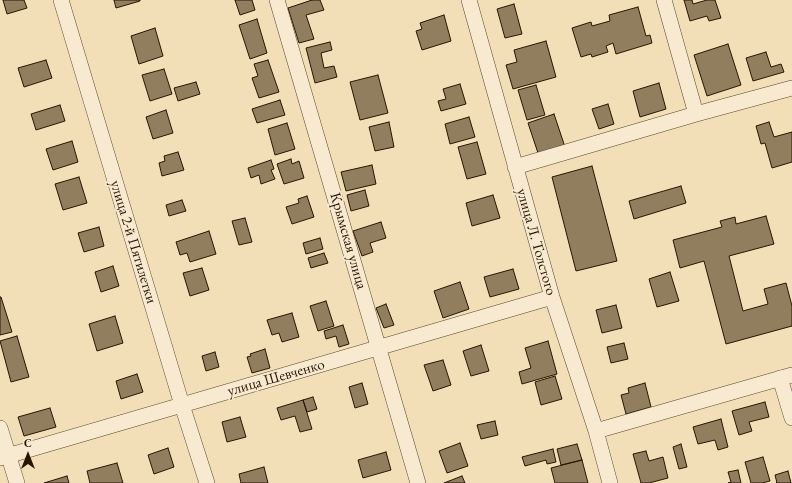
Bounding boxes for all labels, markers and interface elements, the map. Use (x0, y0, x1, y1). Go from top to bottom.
street label: улица 2-й Пятилетки (106, 178, 160, 306)
street label: улица Л. Толстого (512, 187, 560, 297)
street label: Крымская улица (326, 191, 370, 291)
street label: улица Шевченко (225, 356, 327, 400)
north arrow (8, 435, 48, 475)
text: С (24, 436, 32, 450)

